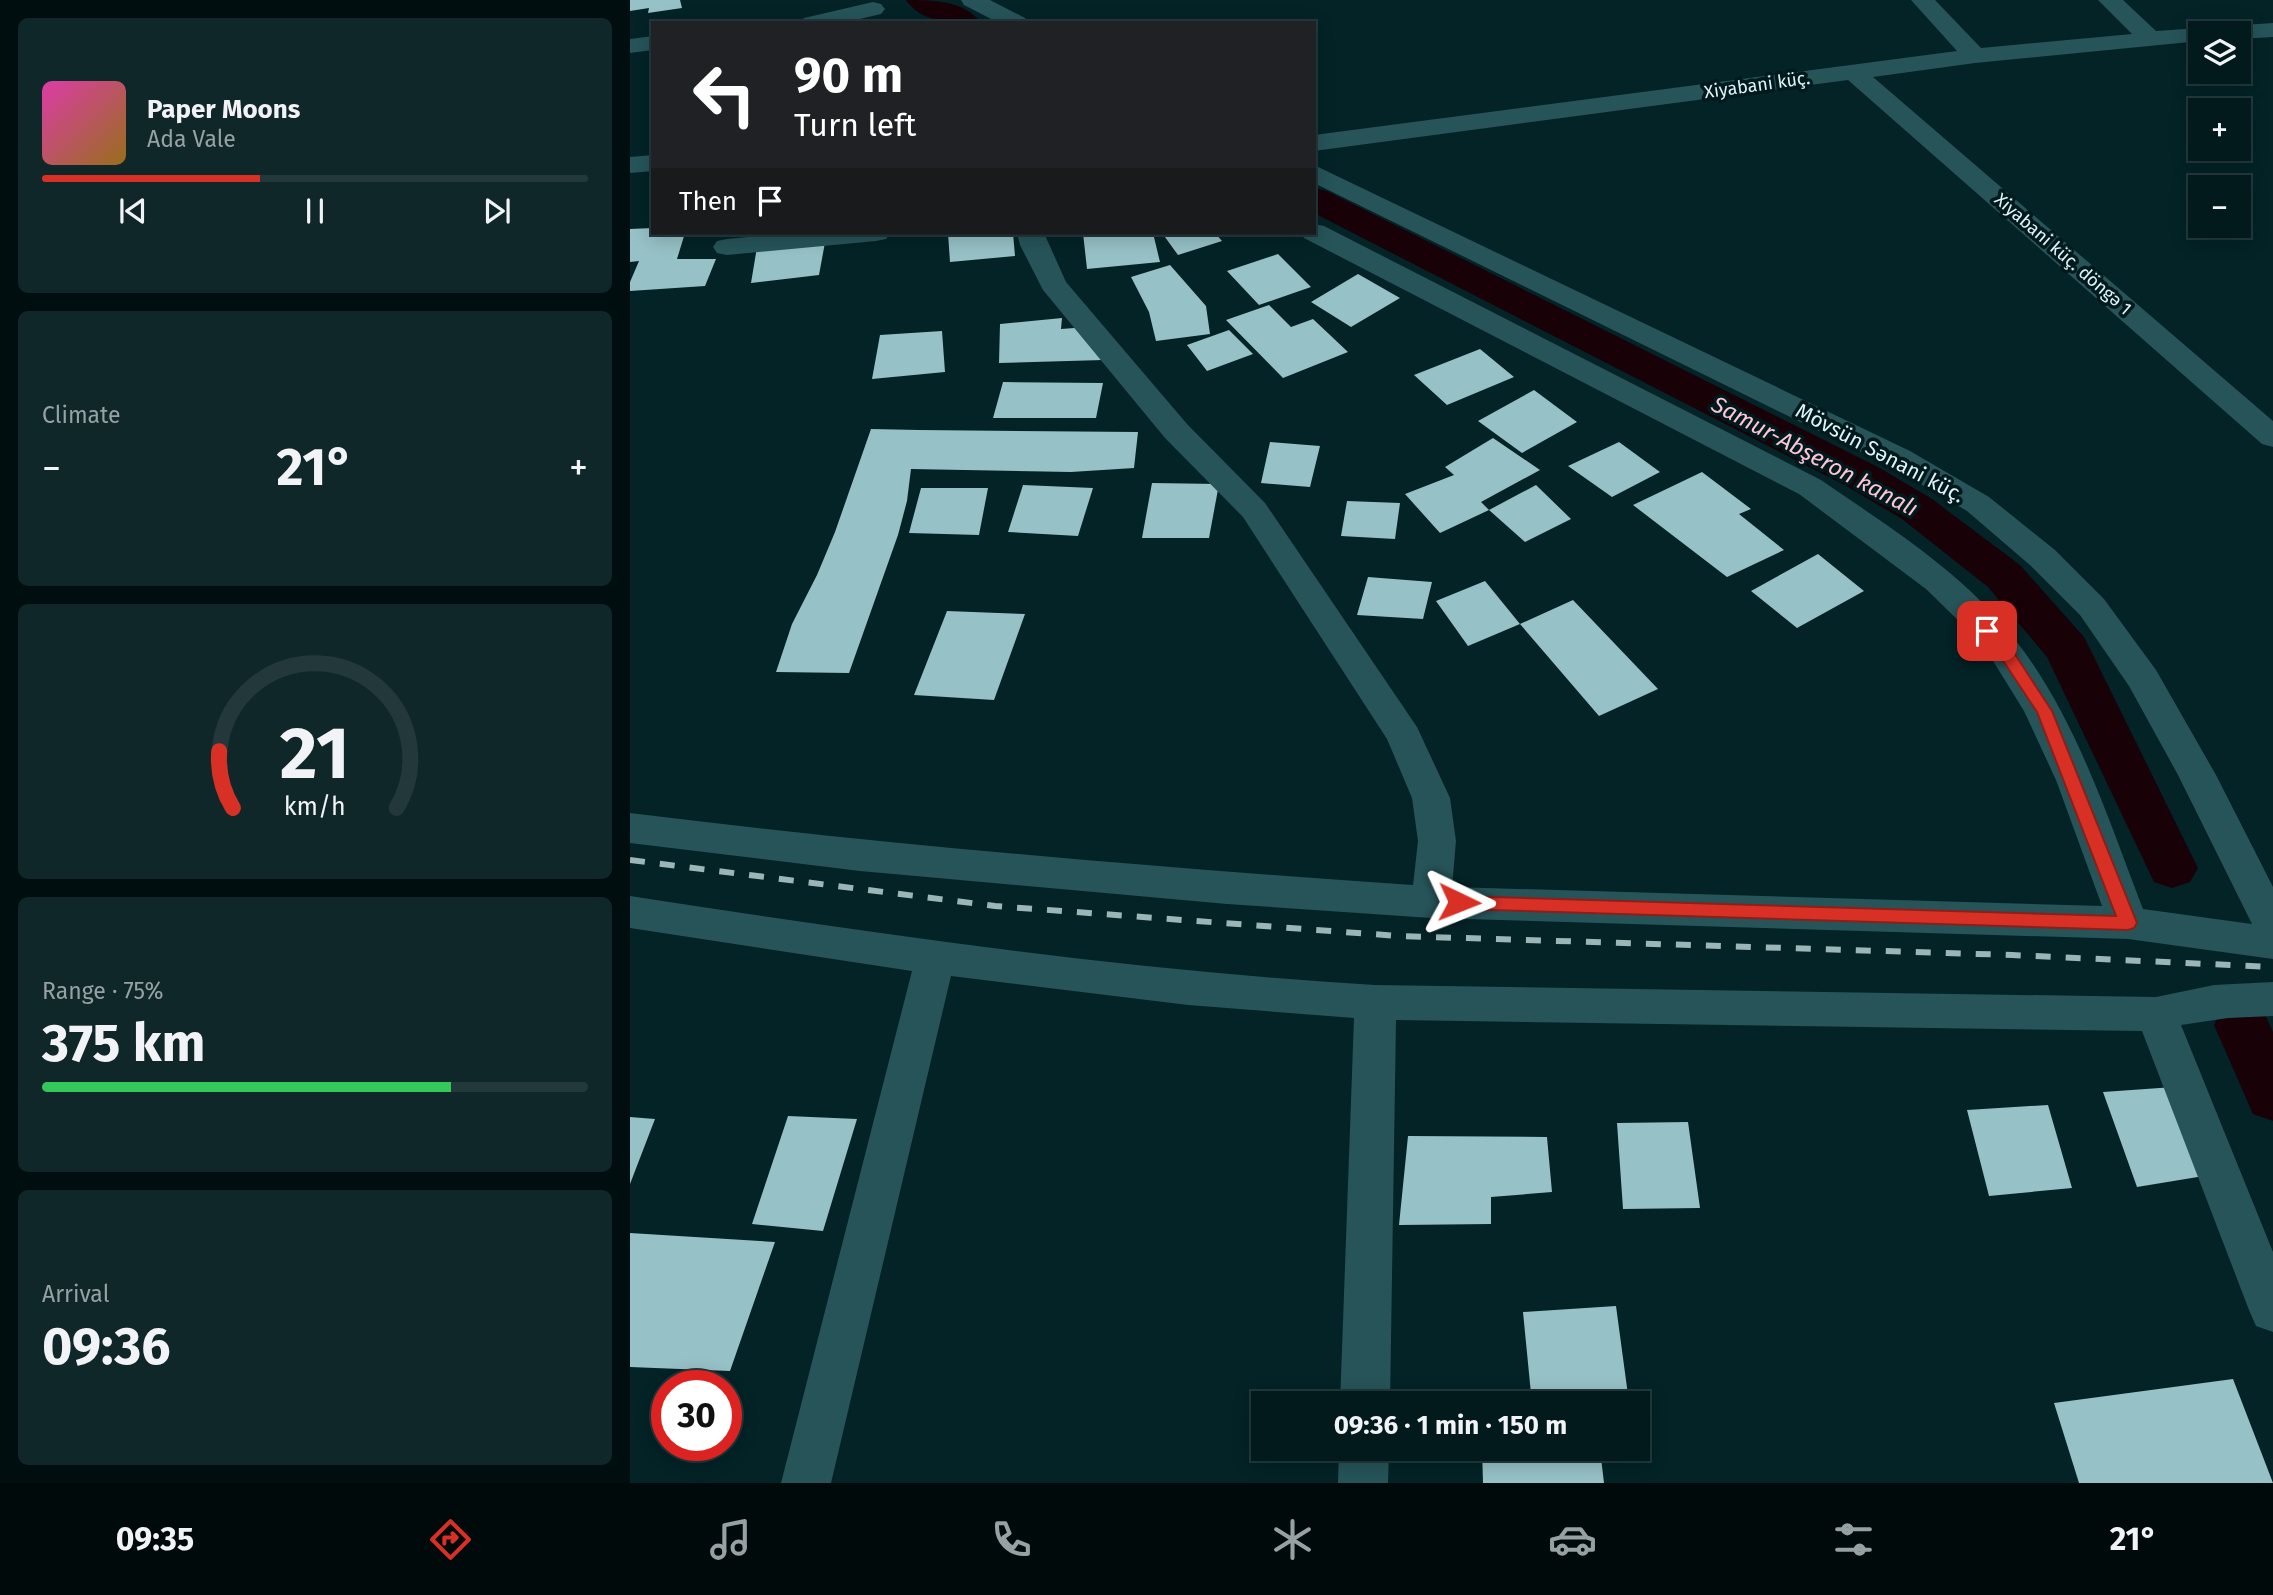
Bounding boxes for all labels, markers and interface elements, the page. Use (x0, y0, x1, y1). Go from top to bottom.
map controls (2188, 21, 2251, 238)
button: layers (2188, 21, 2251, 84)
text: 90 m (794, 46, 903, 105)
icon: left (679, 49, 770, 140)
street label: Xiyabani küç. (1703, 67, 1811, 103)
text: Paper Moons (147, 94, 300, 125)
button: + (2188, 98, 2251, 161)
text: Turn left (794, 106, 916, 144)
text: Ada Vale (147, 125, 236, 153)
button: − (2188, 175, 2251, 238)
icon: arrive (751, 182, 789, 220)
text: Then (679, 186, 737, 217)
street label: Xiyabani küç. döngə 1 (1990, 188, 2136, 320)
icon: previous (114, 192, 152, 230)
icon: pause (296, 192, 334, 230)
icon: next (478, 192, 516, 230)
water label: Samur-Abşeron kanalı (1706, 389, 1923, 522)
street label: Mövsün Sənani küç. (1791, 398, 1969, 508)
text: Climate (42, 401, 121, 429)
text: 21° (277, 436, 354, 499)
text: − (42, 445, 61, 491)
text: + (569, 445, 588, 491)
pin (1957, 601, 2017, 661)
icon: arrive (1968, 612, 2006, 650)
text: 21 (280, 710, 350, 797)
text: km/h (284, 791, 346, 821)
position arrow (1422, 865, 1496, 939)
text: Range · 75% (42, 977, 163, 1005)
text: 375 km (42, 1012, 205, 1075)
text: Arrival (42, 1280, 109, 1308)
text: 09:36 (42, 1315, 171, 1378)
speed limit sign: 30 (651, 1370, 742, 1461)
text: 09:36 · 1 min · 150 m (1334, 1410, 1567, 1441)
icon: directions (426, 1515, 475, 1564)
icon: music (706, 1515, 755, 1564)
icon: phone (987, 1515, 1036, 1564)
icon: climate (1268, 1515, 1317, 1564)
icon: car (1548, 1515, 1597, 1564)
icon: filters (1829, 1515, 1878, 1564)
text: 09:35 (116, 1520, 194, 1558)
text: 21° (2110, 1520, 2157, 1558)

